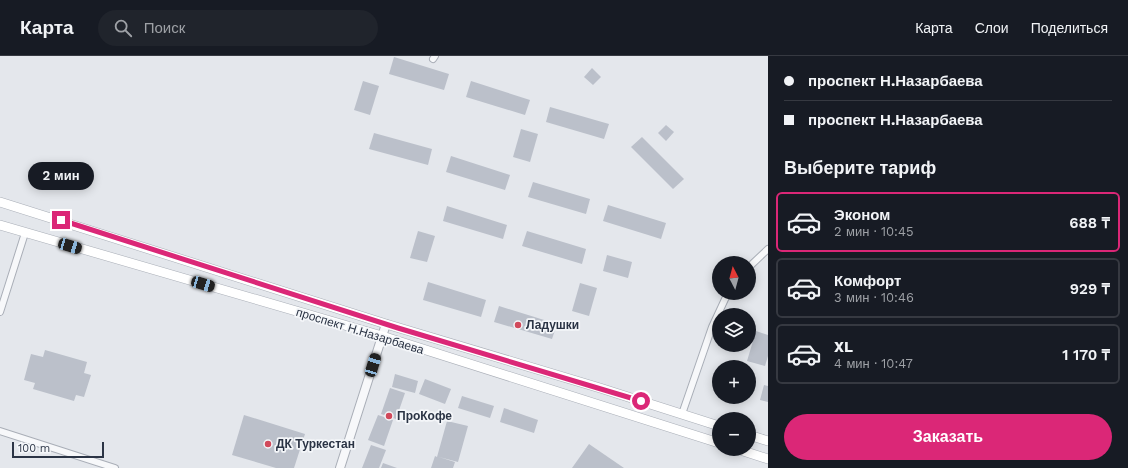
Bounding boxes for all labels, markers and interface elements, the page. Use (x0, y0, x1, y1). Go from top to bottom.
search box (98, 10, 378, 46)
text: Карта (20, 16, 74, 39)
icon: search (112, 17, 134, 39)
text: Поиск (144, 19, 185, 37)
text: Карта (915, 20, 953, 36)
text: Слои (975, 20, 1009, 36)
text: Поделиться (1031, 20, 1108, 36)
text: проспект Н.Назарбаева (808, 72, 983, 90)
text: проспект Н.Назарбаева (808, 111, 983, 129)
text: Выберите тариф (784, 157, 936, 178)
callout: 2 мин (28, 162, 94, 190)
text: 2 мин (42, 168, 80, 183)
icon: car (786, 204, 822, 240)
text: Эконом (834, 206, 890, 224)
route end (52, 211, 70, 229)
text: 688 ₸ (1069, 214, 1110, 232)
text: 2 мин · 10:45 (834, 224, 913, 239)
car (57, 237, 83, 255)
north arrow (712, 256, 756, 300)
map controls (712, 256, 756, 456)
icon: car (786, 270, 822, 306)
text: Комфорт (834, 272, 901, 290)
car (190, 275, 216, 293)
text: 929 ₸ (1070, 280, 1110, 298)
text: 3 мин · 10:46 (834, 290, 914, 305)
street label: проспект Н.Назарбаева (294, 305, 426, 357)
button: layers (712, 308, 756, 352)
place label: Ладушки (526, 318, 579, 332)
marker: Ладушки (513, 320, 523, 330)
icon: car (786, 336, 822, 372)
text: XL (834, 338, 853, 356)
text: 1 170 ₸ (1062, 346, 1110, 364)
car (364, 352, 382, 378)
text: 4 мин · 10:47 (834, 356, 913, 371)
button: + (712, 360, 756, 404)
route start (632, 392, 650, 410)
place label: ПроКофе (397, 409, 452, 423)
marker: ПроКофе (384, 411, 394, 421)
button: − (712, 412, 756, 456)
button: Заказать (784, 414, 1112, 460)
place label: ДК Туркестан (276, 437, 355, 451)
marker: ДК Туркестан (263, 439, 273, 449)
scale bar (12, 440, 104, 459)
text: 100 m (18, 442, 50, 455)

